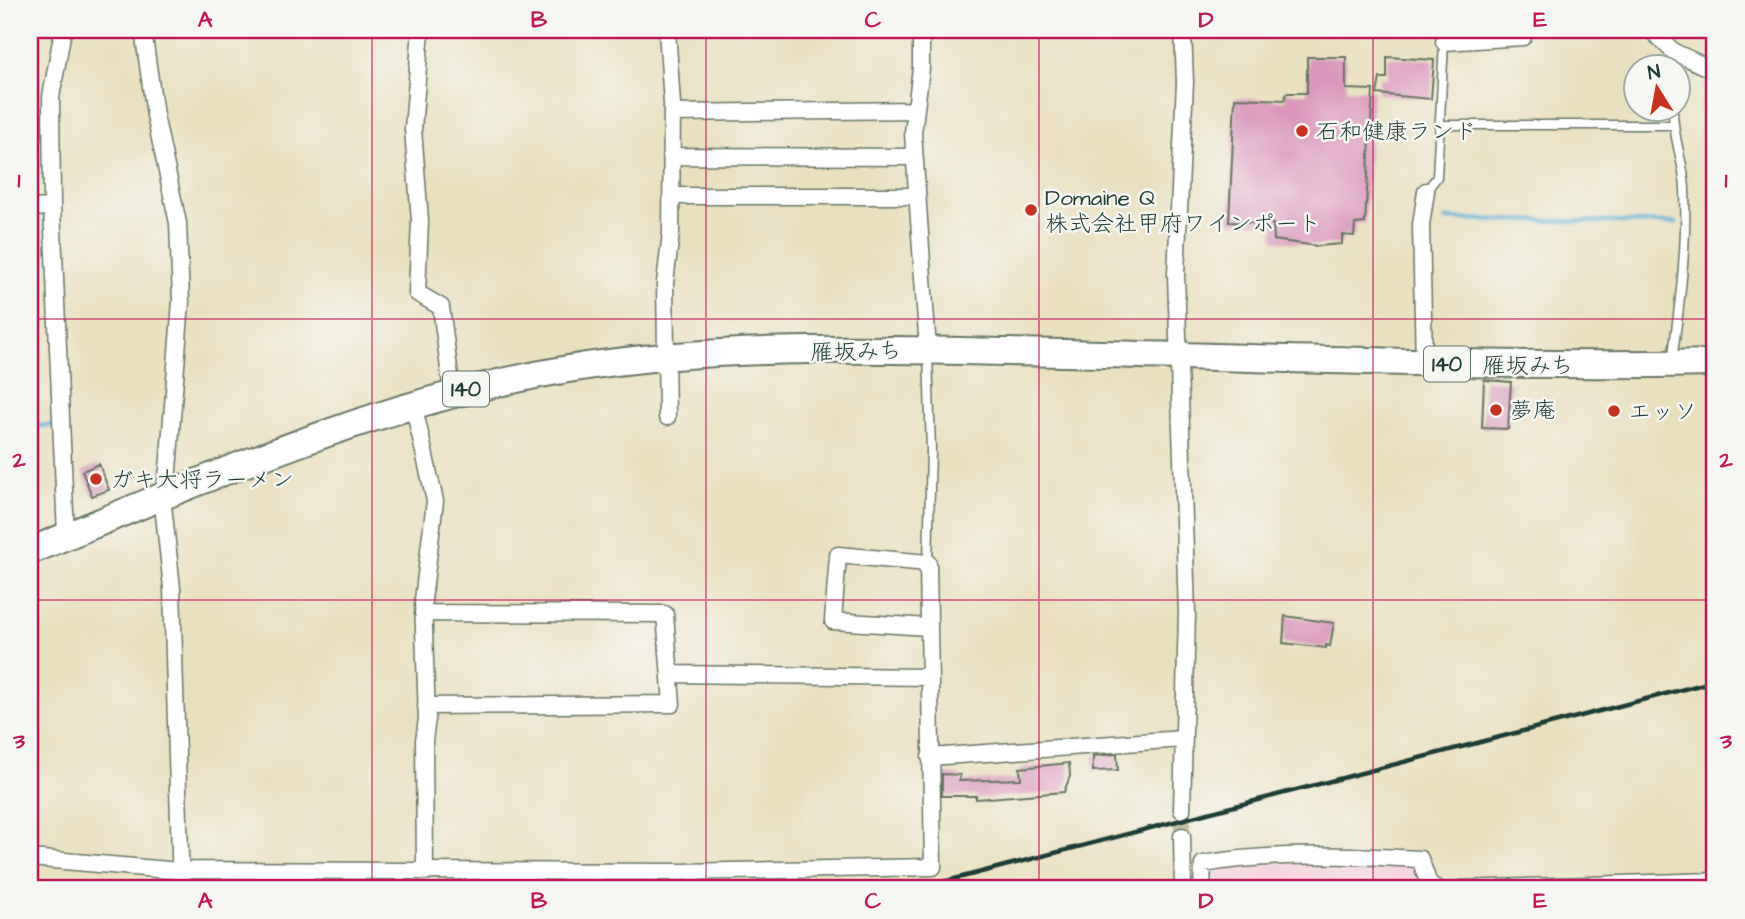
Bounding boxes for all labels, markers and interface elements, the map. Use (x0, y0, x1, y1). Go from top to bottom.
text: A (198, 4, 213, 36)
text: B (531, 4, 548, 36)
text: C (865, 4, 882, 36)
text: D (1199, 4, 1214, 36)
text: E (1533, 4, 1547, 36)
north arrow (1622, 52, 1692, 122)
text: N (1646, 58, 1663, 87)
place label: 石和健康ランド (1316, 116, 1477, 148)
marker: 石和健康ランド (1294, 123, 1310, 139)
text: 1 (18, 164, 21, 196)
text: 1 (1725, 164, 1728, 196)
place label: Domaine Q 株式会社甲府ワインポート (1045, 182, 1321, 240)
marker: Domaine Q 株式会社甲府ワインポート (1023, 202, 1039, 218)
street label: 雁坂みち (810, 335, 902, 369)
road number: 140 (1424, 346, 1470, 382)
street label: 雁坂みち (1482, 350, 1574, 382)
road number: 140 (443, 372, 489, 406)
place label: 夢庵 (1510, 395, 1556, 427)
place label: エッソ (1628, 396, 1697, 428)
marker: 夢庵 (1488, 402, 1504, 418)
marker: エッソ (1606, 403, 1622, 419)
text: 2 (11, 444, 26, 476)
text: 2 (1718, 444, 1733, 476)
place label: ガキ大将ラーメン (110, 464, 294, 496)
marker: ガキ大将ラーメン (88, 471, 104, 487)
text: 3 (12, 725, 25, 757)
text: 3 (1719, 725, 1732, 757)
text: A (198, 885, 213, 917)
text: B (531, 885, 548, 917)
text: C (865, 885, 882, 917)
text: D (1199, 885, 1214, 917)
text: E (1533, 885, 1547, 917)

